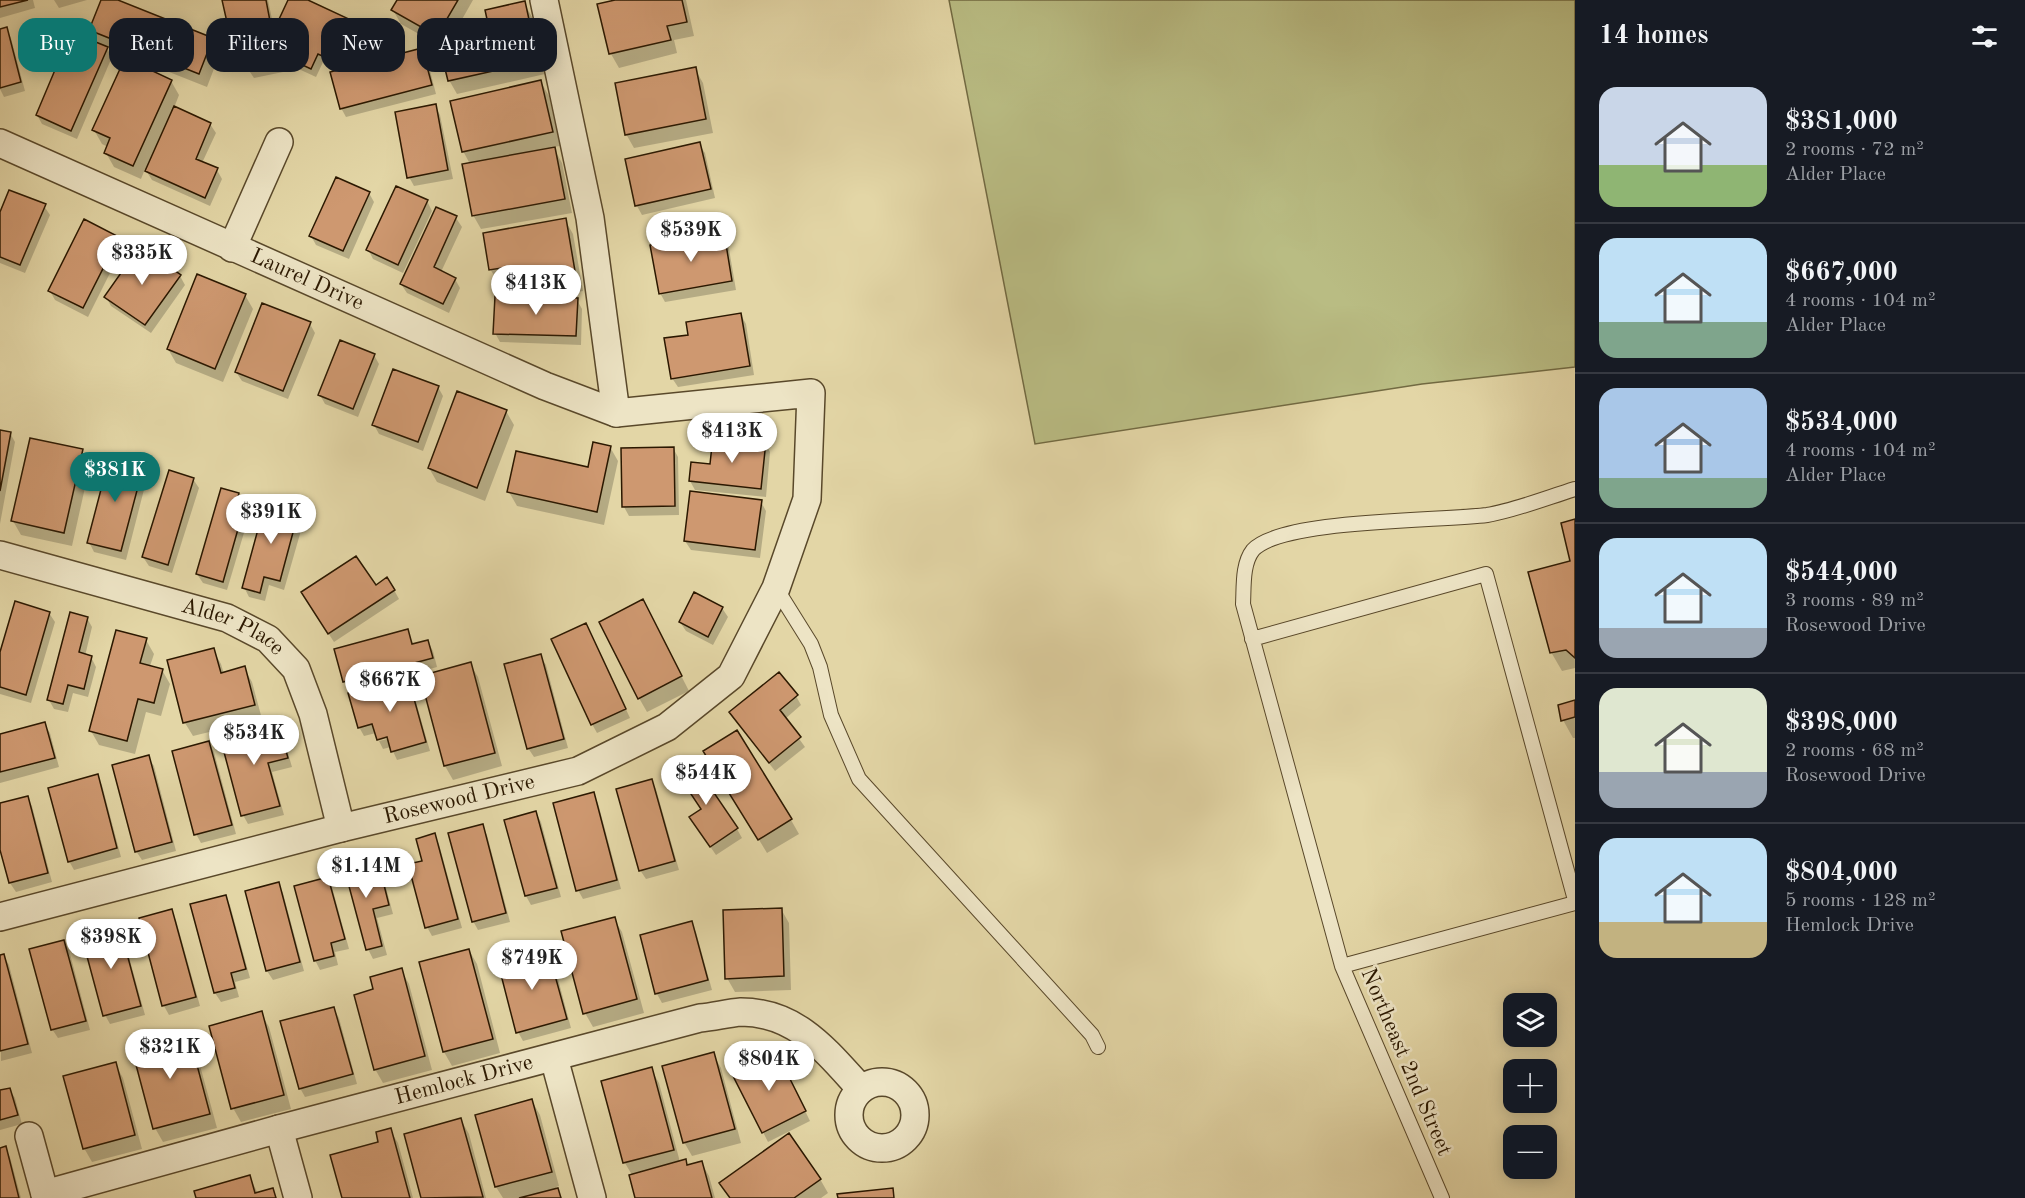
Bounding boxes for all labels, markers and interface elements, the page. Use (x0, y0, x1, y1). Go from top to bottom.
chip: Buy (18, 18, 97, 72)
chip: Rent (109, 18, 194, 72)
chip: Filters (206, 18, 309, 72)
chip: New (321, 18, 405, 72)
chip: Apartment (417, 18, 557, 72)
icon: filters (1968, 20, 2001, 53)
text: 14 homes (1599, 23, 1708, 49)
text: $381,000 (1785, 109, 1898, 135)
icon: home (1647, 111, 1719, 183)
text: 2 rooms · 72 m² (1785, 140, 1924, 160)
text: Alder Place (1785, 165, 1886, 185)
pin: $539K (649, 212, 733, 263)
text: $539K (660, 221, 722, 241)
pin: $335K (100, 235, 184, 286)
text: $335K (111, 244, 173, 264)
street label: Laurel Drive (247, 245, 367, 315)
text: $667,000 (1785, 260, 1898, 286)
icon: home (1647, 262, 1719, 334)
pin: $413K (494, 265, 578, 316)
text: $413K (505, 274, 567, 294)
text: 4 rooms · 104 m² (1785, 291, 1935, 311)
text: Alder Place (1785, 316, 1886, 336)
text: $534,000 (1785, 410, 1898, 436)
icon: home (1647, 412, 1719, 484)
pin: $413K (690, 413, 774, 464)
text: $413K (701, 422, 763, 442)
text: 4 rooms · 104 m² (1785, 441, 1935, 461)
pin: $381K (73, 452, 157, 503)
text: $381K (84, 461, 146, 481)
text: Alder Place (1785, 466, 1886, 486)
pin: $391K (229, 494, 313, 545)
text: $391K (240, 503, 302, 523)
text: $544,000 (1785, 560, 1898, 586)
icon: home (1647, 562, 1719, 634)
text: 3 rooms · 89 m² (1785, 591, 1924, 611)
street label: Alder Place (179, 595, 288, 660)
text: Rosewood Drive (1785, 616, 1926, 636)
pin: $667K (348, 662, 432, 713)
text: $667K (359, 671, 421, 691)
text: $398,000 (1785, 710, 1898, 736)
icon: home (1647, 712, 1719, 784)
pin: $534K (212, 715, 296, 766)
text: $534K (223, 724, 285, 744)
text: 2 rooms · 68 m² (1785, 741, 1924, 761)
pin: $544K (664, 755, 748, 806)
text: $544K (675, 764, 737, 784)
text: Rosewood Drive (1785, 766, 1926, 786)
street label: Rosewood Drive (381, 771, 537, 828)
pin: $1.14M (317, 848, 415, 899)
text: $1.14M (331, 857, 401, 877)
text: $804,000 (1785, 860, 1898, 886)
icon: home (1647, 862, 1719, 934)
text: 5 rooms · 128 m² (1785, 891, 1935, 911)
text: Hemlock Drive (1785, 916, 1914, 936)
pin: $398K (69, 919, 153, 970)
text: $398K (80, 928, 142, 948)
pin: $749K (490, 940, 574, 991)
text: $749K (501, 949, 563, 969)
street label: Northeast 2nd Street (1357, 965, 1455, 1159)
map controls (1503, 993, 1557, 1179)
button: layers (1503, 993, 1557, 1047)
pin: $321K (128, 1029, 212, 1080)
text: $321K (139, 1038, 201, 1058)
pin: $804K (727, 1041, 811, 1092)
text: $804K (738, 1050, 800, 1070)
street label: Hemlock Drive (392, 1052, 535, 1109)
button: + (1503, 1059, 1557, 1113)
button: − (1503, 1125, 1557, 1179)

